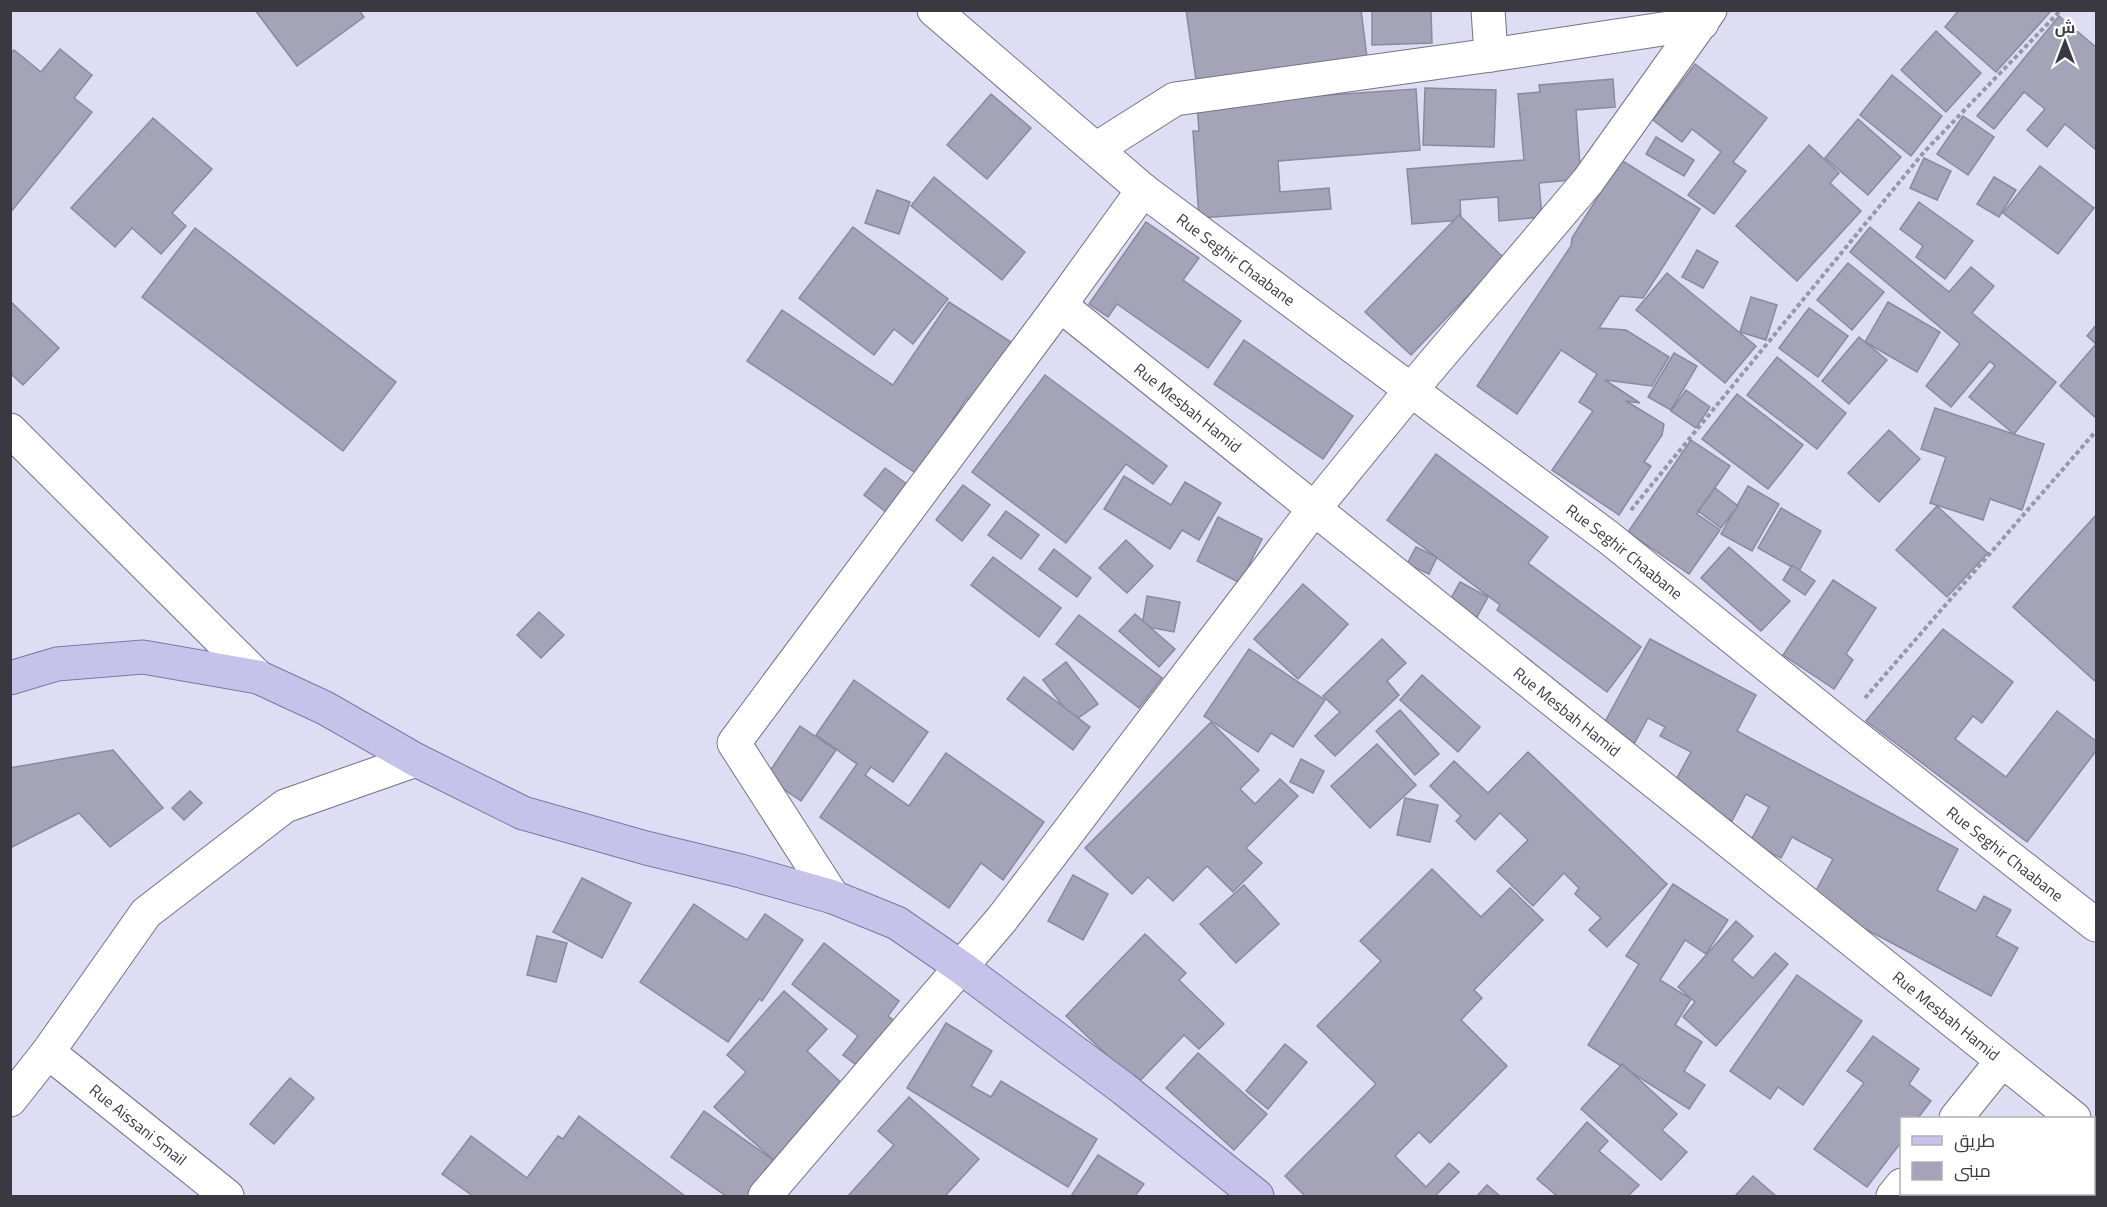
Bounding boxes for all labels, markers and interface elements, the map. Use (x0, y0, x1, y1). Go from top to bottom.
north arrow (2035, 12, 2095, 72)
text: ش (2055, 15, 2075, 39)
street label: Rue Seghir Chaabane (1172, 207, 1300, 312)
street label: Rue Mesbah Hamid (1129, 357, 1247, 458)
street label: Rue Seghir Chaabane (1561, 498, 1688, 605)
street label: Rue Mesbah Hamid (1508, 661, 1626, 762)
street label: Rue Seghir Chaabane (1942, 800, 2069, 907)
street label: Rue Mesbah Hamid (1887, 965, 2005, 1066)
street label: Rue Aissani Smail (85, 1078, 192, 1171)
legend (1900, 1117, 2095, 1195)
text: طريق (1954, 1127, 1995, 1154)
text: مبنى (1954, 1157, 1991, 1184)

